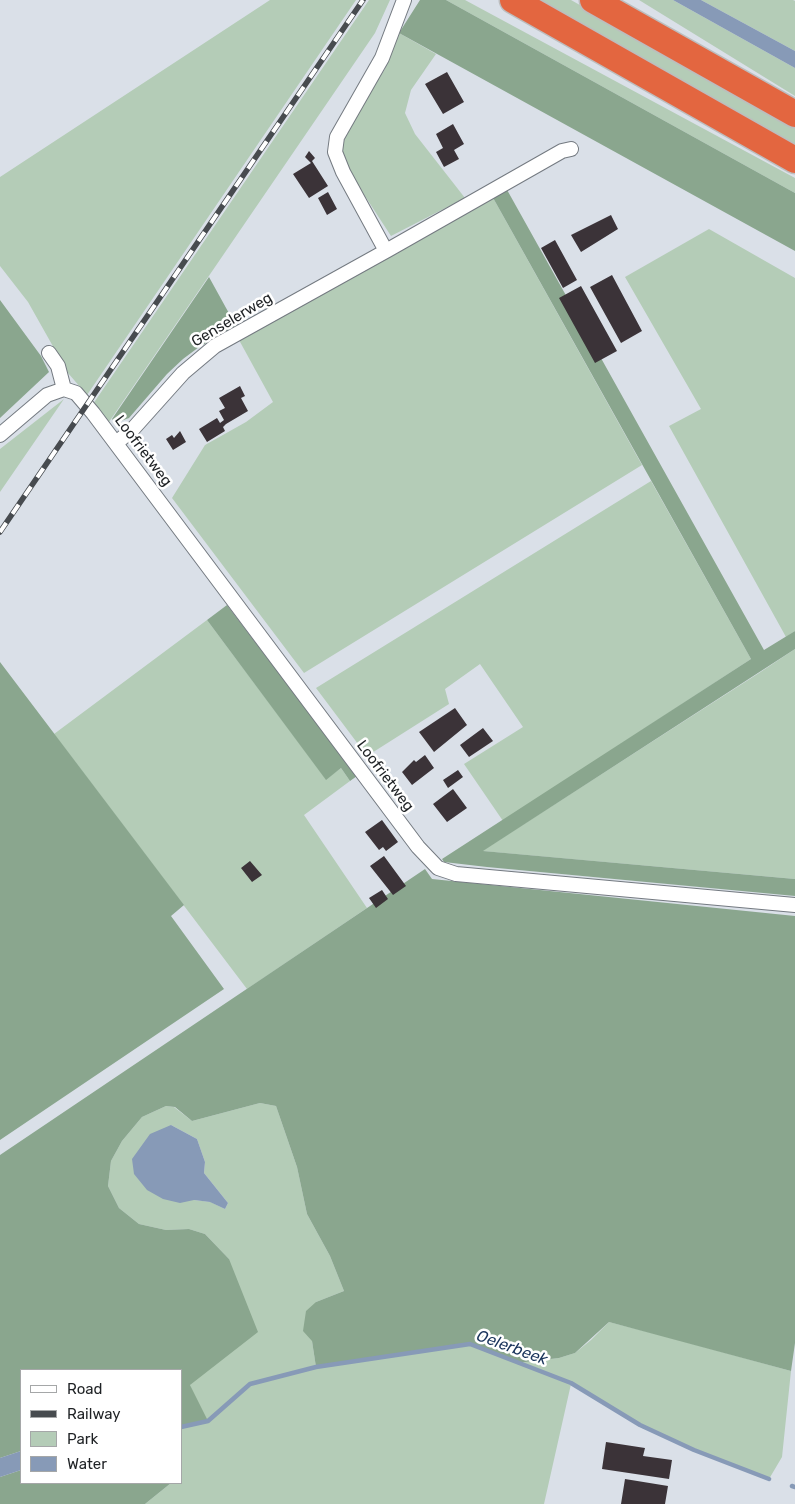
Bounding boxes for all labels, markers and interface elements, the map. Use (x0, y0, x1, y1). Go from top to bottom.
street label: Genselerweg (189, 289, 275, 351)
street label: Loofrietweg (111, 412, 175, 490)
street label: Loofrietweg (353, 737, 417, 815)
water label: Oelerbeek (474, 1326, 550, 1370)
legend (20, 1369, 182, 1484)
text: Road (67, 1380, 103, 1398)
text: Railway (67, 1405, 121, 1423)
text: Park (67, 1430, 98, 1448)
text: Water (67, 1455, 107, 1473)

